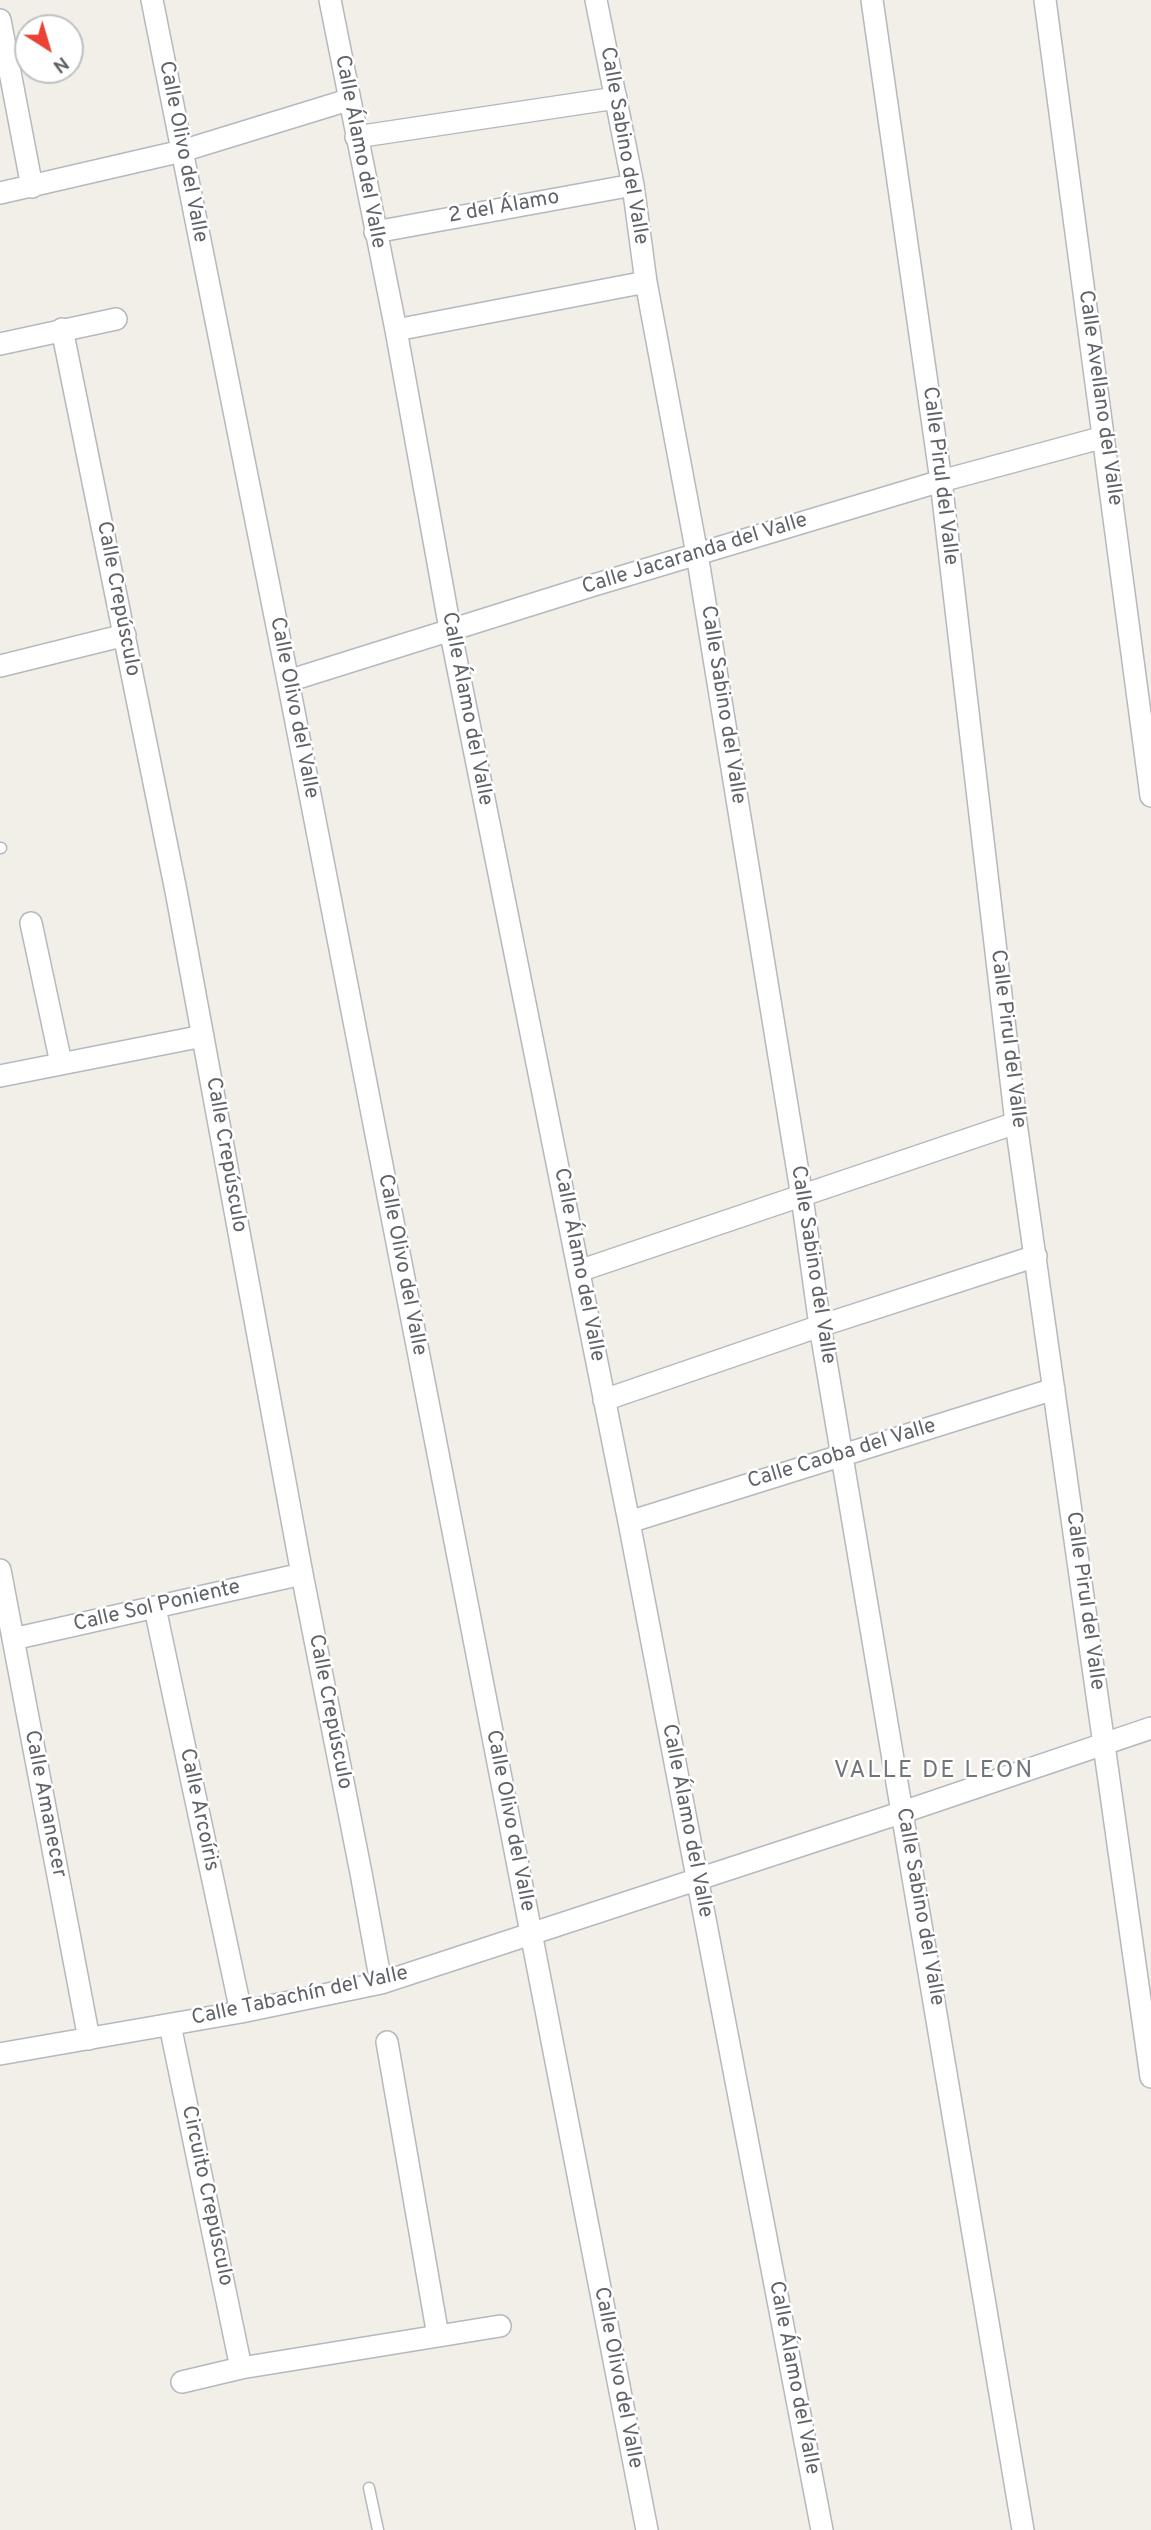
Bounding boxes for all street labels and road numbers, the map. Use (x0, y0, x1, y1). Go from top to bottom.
street label: Calle Sabino del Valle (593, 45, 653, 247)
street label: Calle Álamo del Valle (328, 53, 390, 251)
street label: Calle Olivo del Valle (152, 59, 212, 245)
street label: 2 del Álamo (447, 186, 561, 230)
street label: Calle Avellano del Valle (1071, 289, 1127, 507)
street label: Calle Pirul del Valle (916, 385, 962, 567)
street label: Calle Jacaranda del Valle (579, 509, 811, 601)
street label: Calle Crepúsculo (90, 519, 144, 679)
street label: Calle Sabino del Valle (694, 604, 750, 806)
street label: Calle Álamo del Valle (435, 610, 497, 808)
street label: Calle Olivo del Valle (263, 615, 323, 801)
street label: Calle Pirul del Valle (984, 948, 1030, 1130)
street label: Calle Crepúsculo (199, 1075, 251, 1235)
street label: Calle Sabino del Valle (784, 1164, 840, 1366)
street label: Calle Álamo del Valle (547, 1166, 609, 1364)
street label: Calle Olivo del Valle (371, 1172, 431, 1358)
street label: Calle Caoba del Valle (745, 1414, 939, 1496)
street label: Calle Pirul del Valle (1059, 1510, 1109, 1692)
street label: Calle Sol Poniente (71, 1576, 243, 1638)
street label: Calle Crepúsculo (302, 1632, 356, 1792)
street label: Calle Álamo del Valle (655, 1722, 717, 1920)
street label: Calle Amanecer (17, 1728, 71, 1880)
street label: Calle Olivo del Valle (479, 1728, 539, 1914)
street label: Calle Arcoíris (173, 1746, 223, 1874)
street label: Calle Sabino del Valle (889, 1806, 949, 2008)
street label: Calle Tabachín del Valle (189, 1962, 411, 2032)
street label: Circuito Crepúsculo (175, 2103, 237, 2289)
street label: Calle Álamo del Valle (762, 2279, 824, 2477)
street label: Calle Olivo del Valle (587, 2285, 647, 2471)

